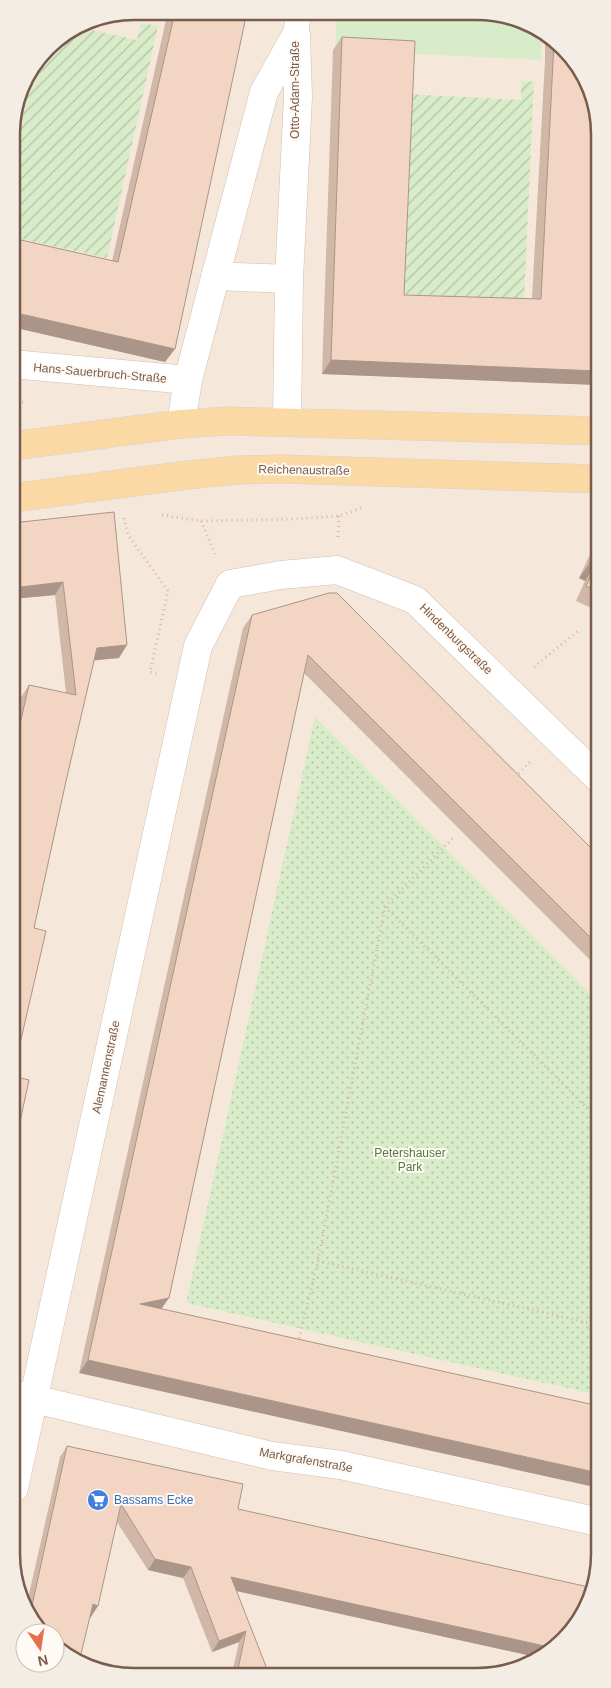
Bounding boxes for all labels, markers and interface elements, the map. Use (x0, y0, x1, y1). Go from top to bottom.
street label: Otto-Adam-Straße (288, 41, 302, 139)
street label: Hans-Sauerbruch-Straße (33, 360, 168, 386)
street label: Reichenaustraße (258, 462, 350, 478)
street label: Hindenburgstraße (417, 601, 496, 678)
street label: Alemannenstraße (89, 1019, 123, 1115)
park label: Petershauser Park (374, 1146, 446, 1174)
street label: Markgrafenstraße (258, 1445, 354, 1475)
supermarket icon: Bassams Ecke (86, 1488, 110, 1512)
place label: Bassams Ecke (114, 1493, 194, 1507)
north arrow (15, 1623, 65, 1673)
text: N (36, 1652, 50, 1670)

